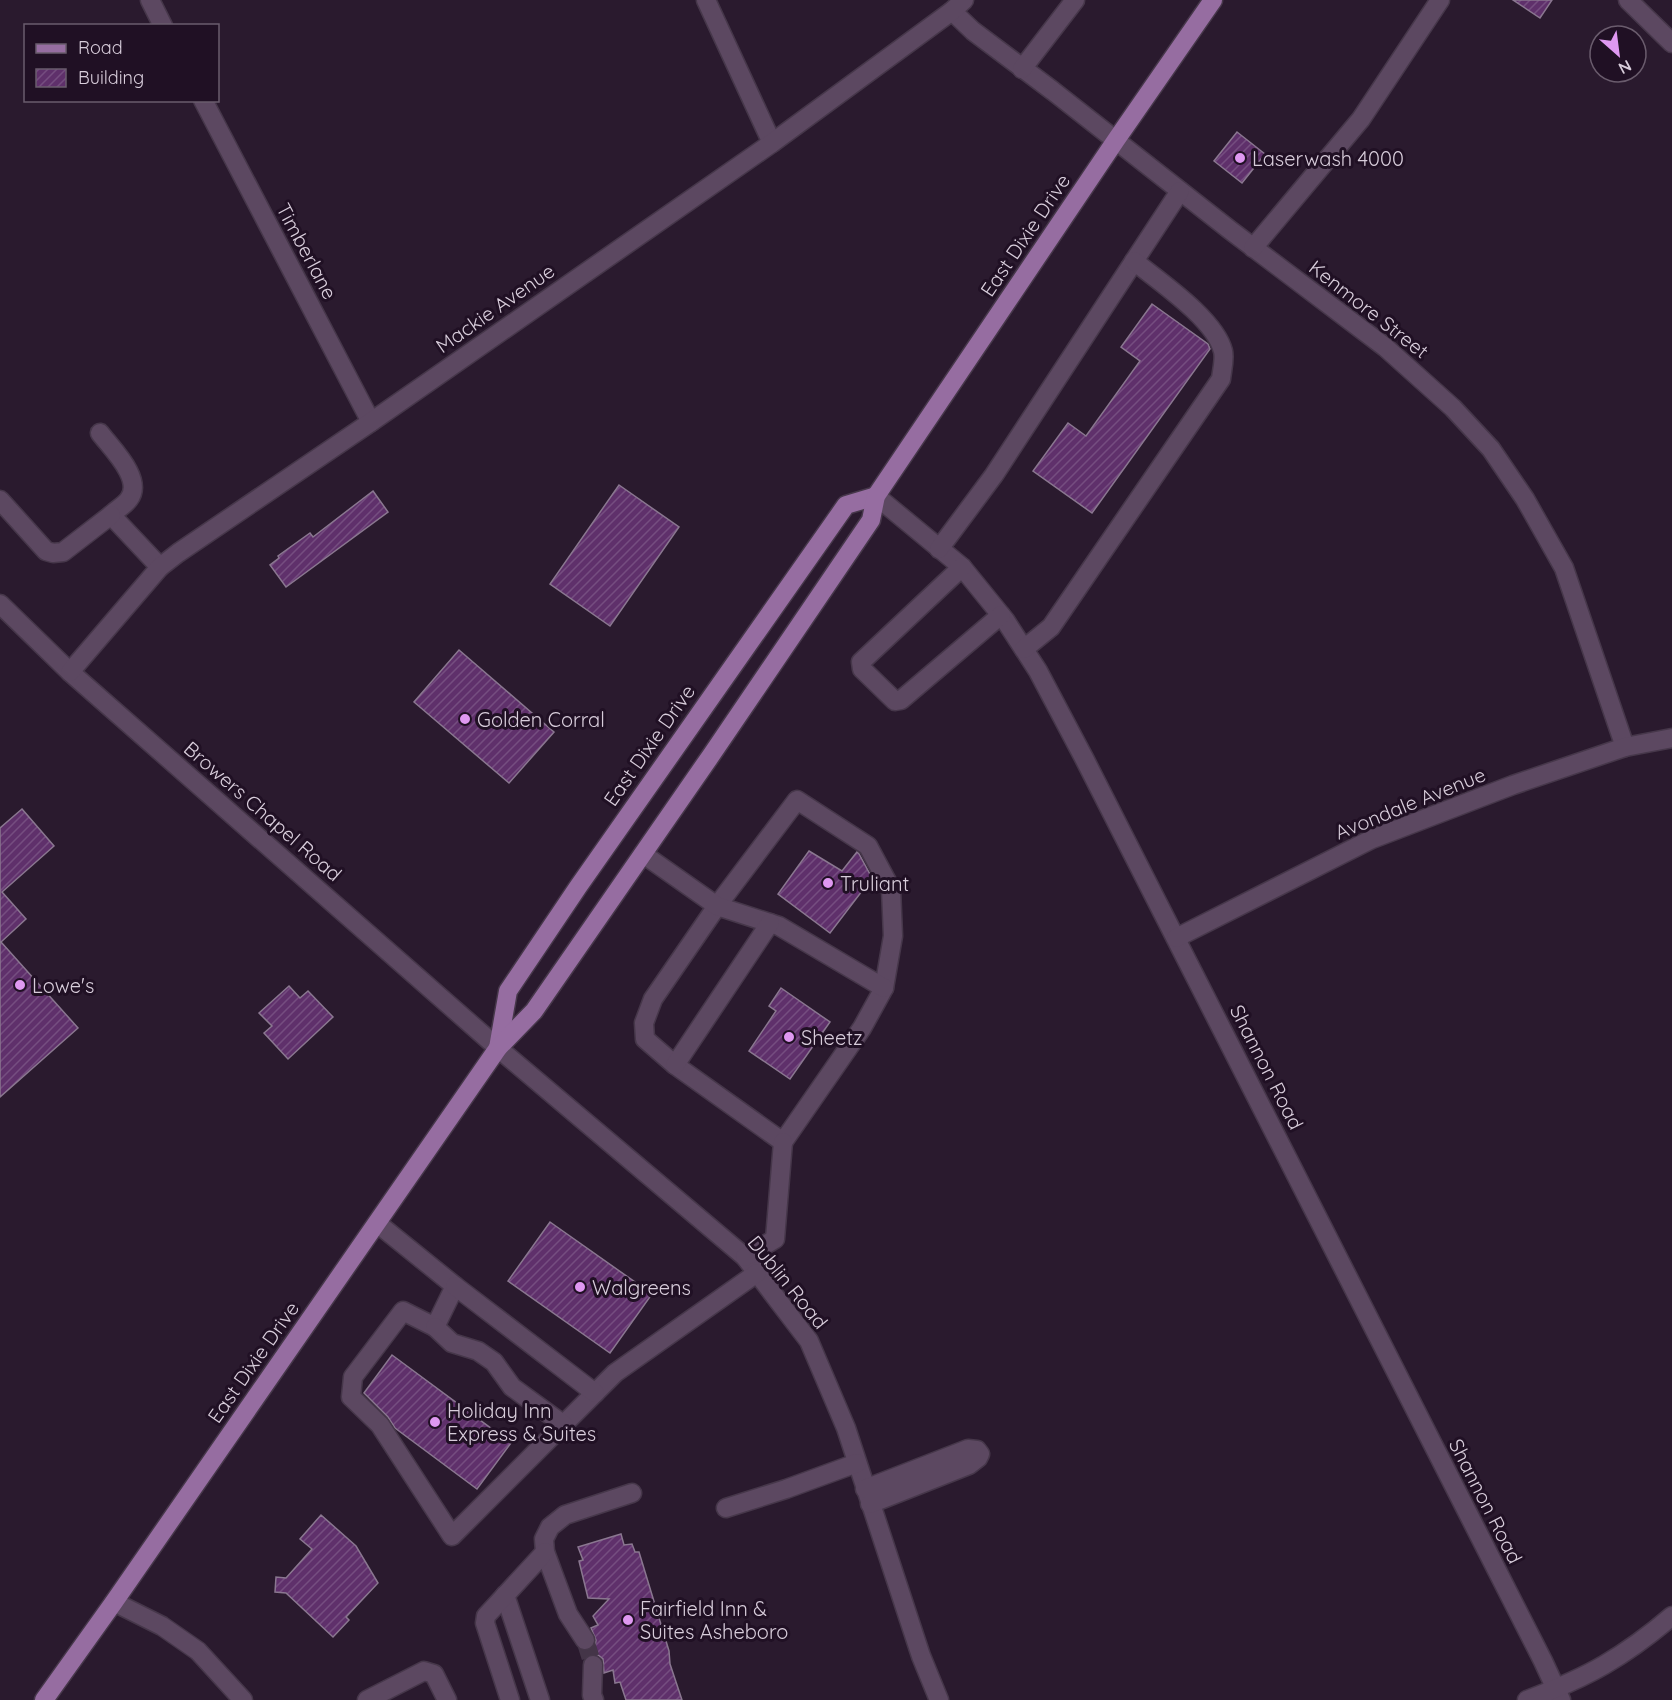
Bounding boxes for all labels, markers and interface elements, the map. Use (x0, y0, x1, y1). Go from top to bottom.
legend (24, 24, 219, 102)
north arrow (1588, 24, 1648, 84)
text: Road (78, 36, 123, 59)
text: N (1615, 56, 1635, 79)
text: Building (78, 66, 144, 89)
place label: Laserwash 4000 (1252, 146, 1404, 171)
marker: Laserwash 4000 (1233, 151, 1247, 165)
street label: East Dixie Drive (975, 169, 1075, 301)
street label: Timberlane (271, 199, 343, 303)
street label: Kenmore Street (1304, 255, 1434, 364)
street label: Mackie Avenue (431, 258, 559, 358)
street label: East Dixie Drive (598, 679, 700, 811)
place label: Golden Corral (477, 707, 605, 732)
marker: Golden Corral (458, 712, 472, 726)
street label: Browers Chapel Road (179, 736, 347, 886)
street label: Avondale Avenue (1331, 761, 1489, 845)
place label: Truliant (840, 871, 910, 896)
marker: Truliant (821, 876, 835, 890)
place label: Lowe's (32, 973, 94, 998)
marker: Lowe's (13, 978, 27, 992)
street label: Shannon Road (1225, 1000, 1309, 1134)
place label: Sheetz (801, 1025, 863, 1050)
marker: Sheetz (782, 1030, 796, 1044)
street label: Dublin Road (743, 1230, 833, 1334)
place label: Walgreens (592, 1275, 691, 1300)
marker: Walgreens (573, 1280, 587, 1294)
street label: East Dixie Drive (202, 1296, 304, 1428)
place label: Holiday Inn Express & Suites (447, 1398, 596, 1446)
marker: Holiday Inn Express & Suites (428, 1415, 442, 1429)
street label: Shannon Road (1444, 1434, 1528, 1568)
place label: Fairfield Inn & Suites Asheboro (640, 1596, 788, 1644)
marker: Fairfield Inn & Suites Asheboro (621, 1613, 635, 1627)

